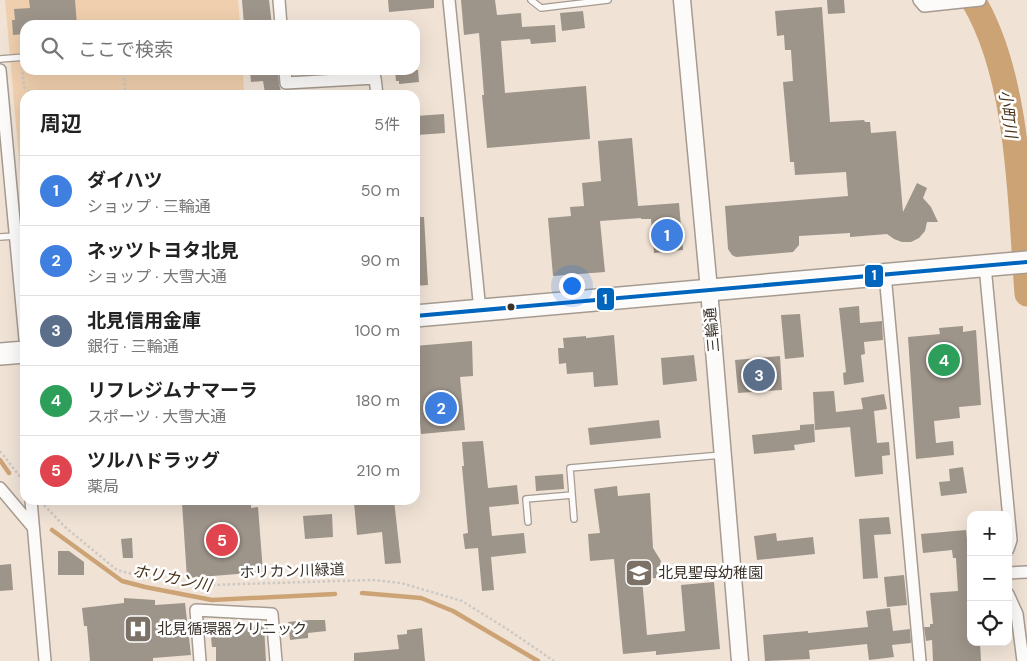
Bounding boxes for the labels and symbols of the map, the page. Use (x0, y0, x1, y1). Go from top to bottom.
water label: 小町川 (994, 89, 1022, 141)
pin: 1 (651, 216, 683, 254)
line badge: 1 (864, 264, 884, 288)
text: 1 (871, 266, 877, 284)
your location (559, 273, 585, 299)
line badge: 1 (596, 287, 615, 311)
text: 1 (602, 290, 608, 308)
unlabelled marker (506, 302, 516, 312)
street label: 三輪通 (700, 307, 724, 353)
pin: 4 (928, 341, 960, 379)
pin: 3 (743, 356, 775, 394)
pin: 2 (425, 389, 457, 427)
pin: 5 (206, 521, 238, 559)
school or university icon: 北見聖母幼稚園 (624, 558, 654, 588)
street label: ホリカン川緑道 (239, 559, 345, 583)
water label: ホリカン川 (131, 560, 215, 596)
place label: 北見聖母幼稚園 (658, 563, 763, 583)
hospital icon: 北見循環器クリニック (123, 614, 153, 644)
place label: 北見循環器クリニック (157, 619, 307, 639)

